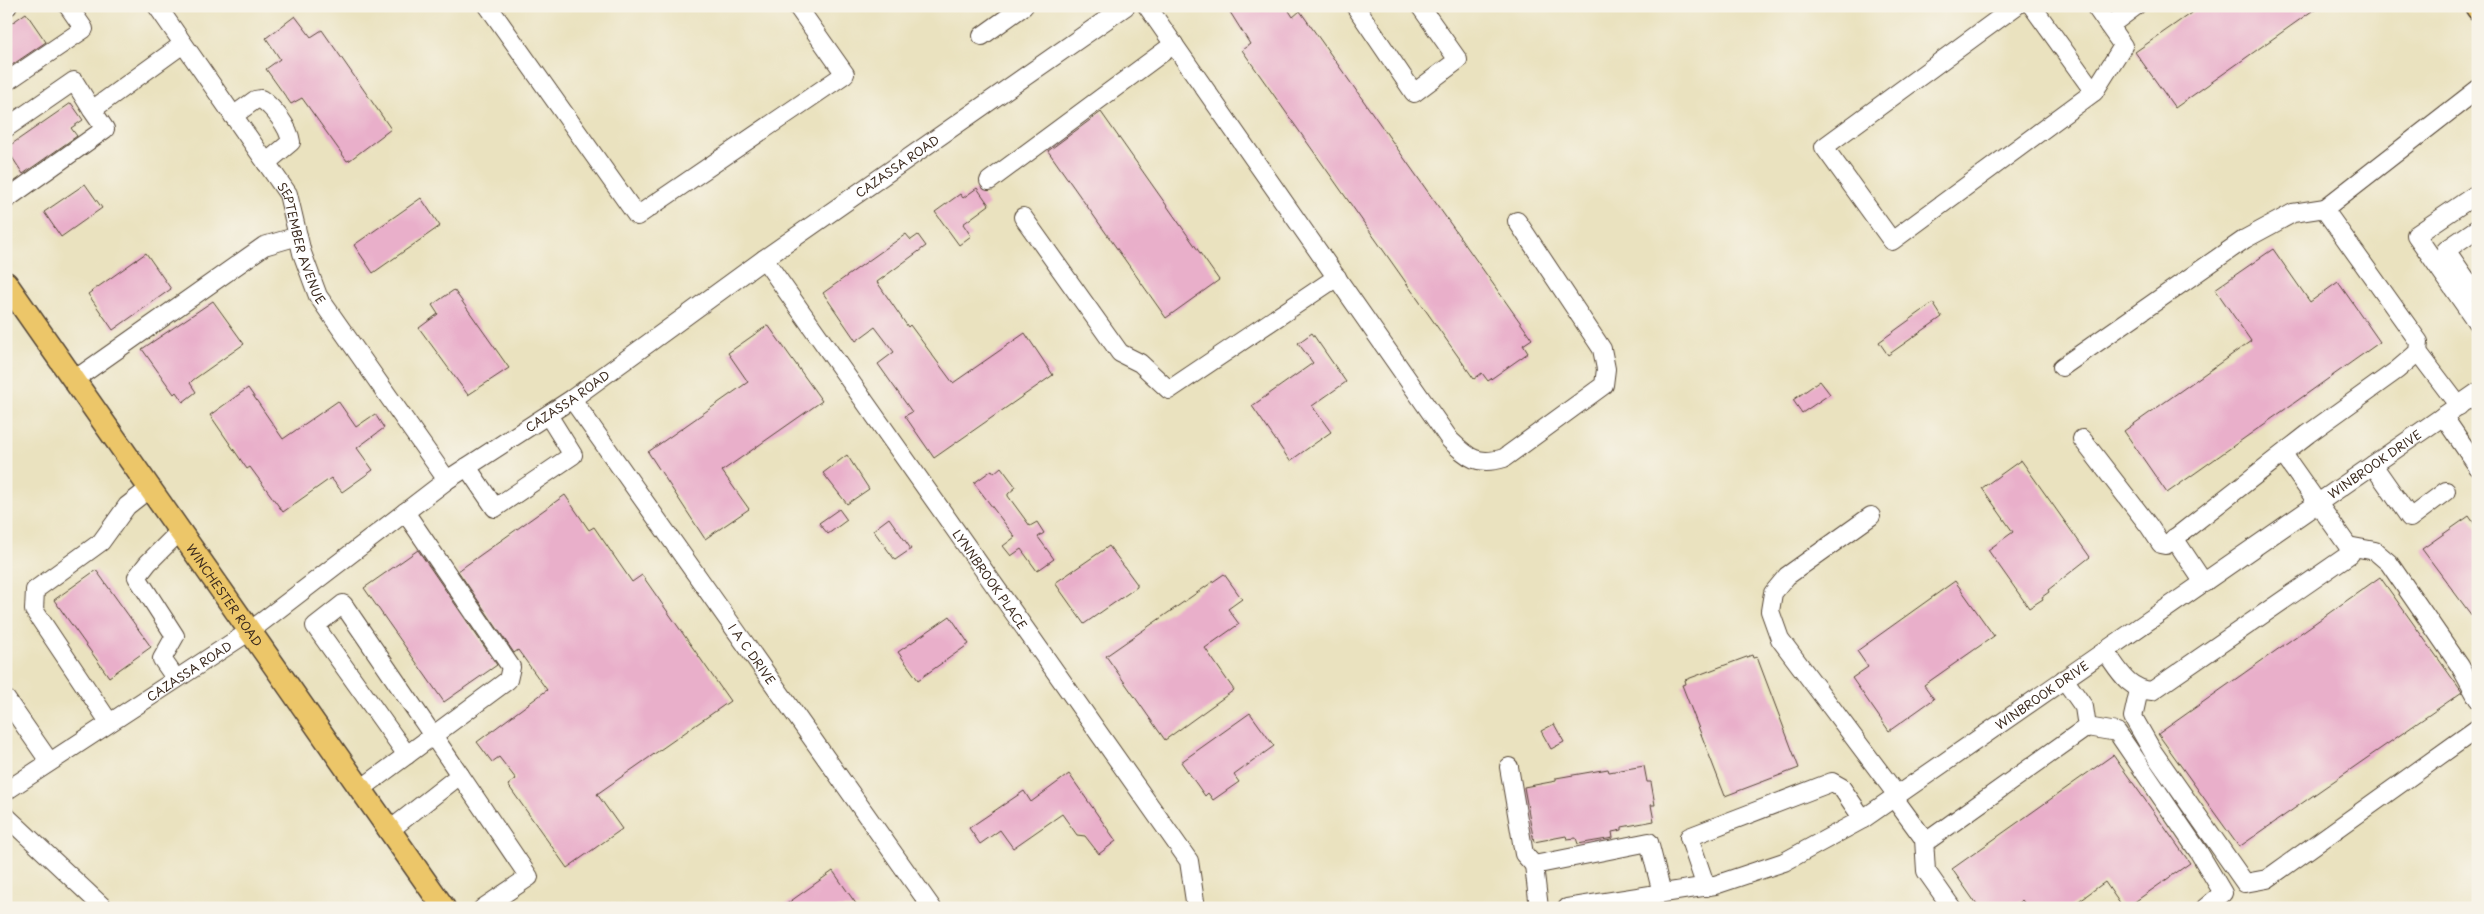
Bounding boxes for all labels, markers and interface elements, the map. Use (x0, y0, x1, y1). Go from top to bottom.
street label: CAZASSA ROAD (852, 130, 943, 202)
street label: SEPTEMBER AVENUE (273, 178, 330, 308)
street label: CAZASSA ROAD (522, 366, 613, 436)
street label: WINBROOK DRIVE (2324, 425, 2425, 503)
street label: LYNNBROOK PLACE (949, 526, 1032, 633)
street label: WINCHESTER ROAD (182, 540, 267, 650)
street label: I A C DRIVE (724, 620, 780, 688)
street label: CAZASSA ROAD (143, 636, 235, 705)
street label: WINBROOK DRIVE (1991, 656, 2092, 734)

